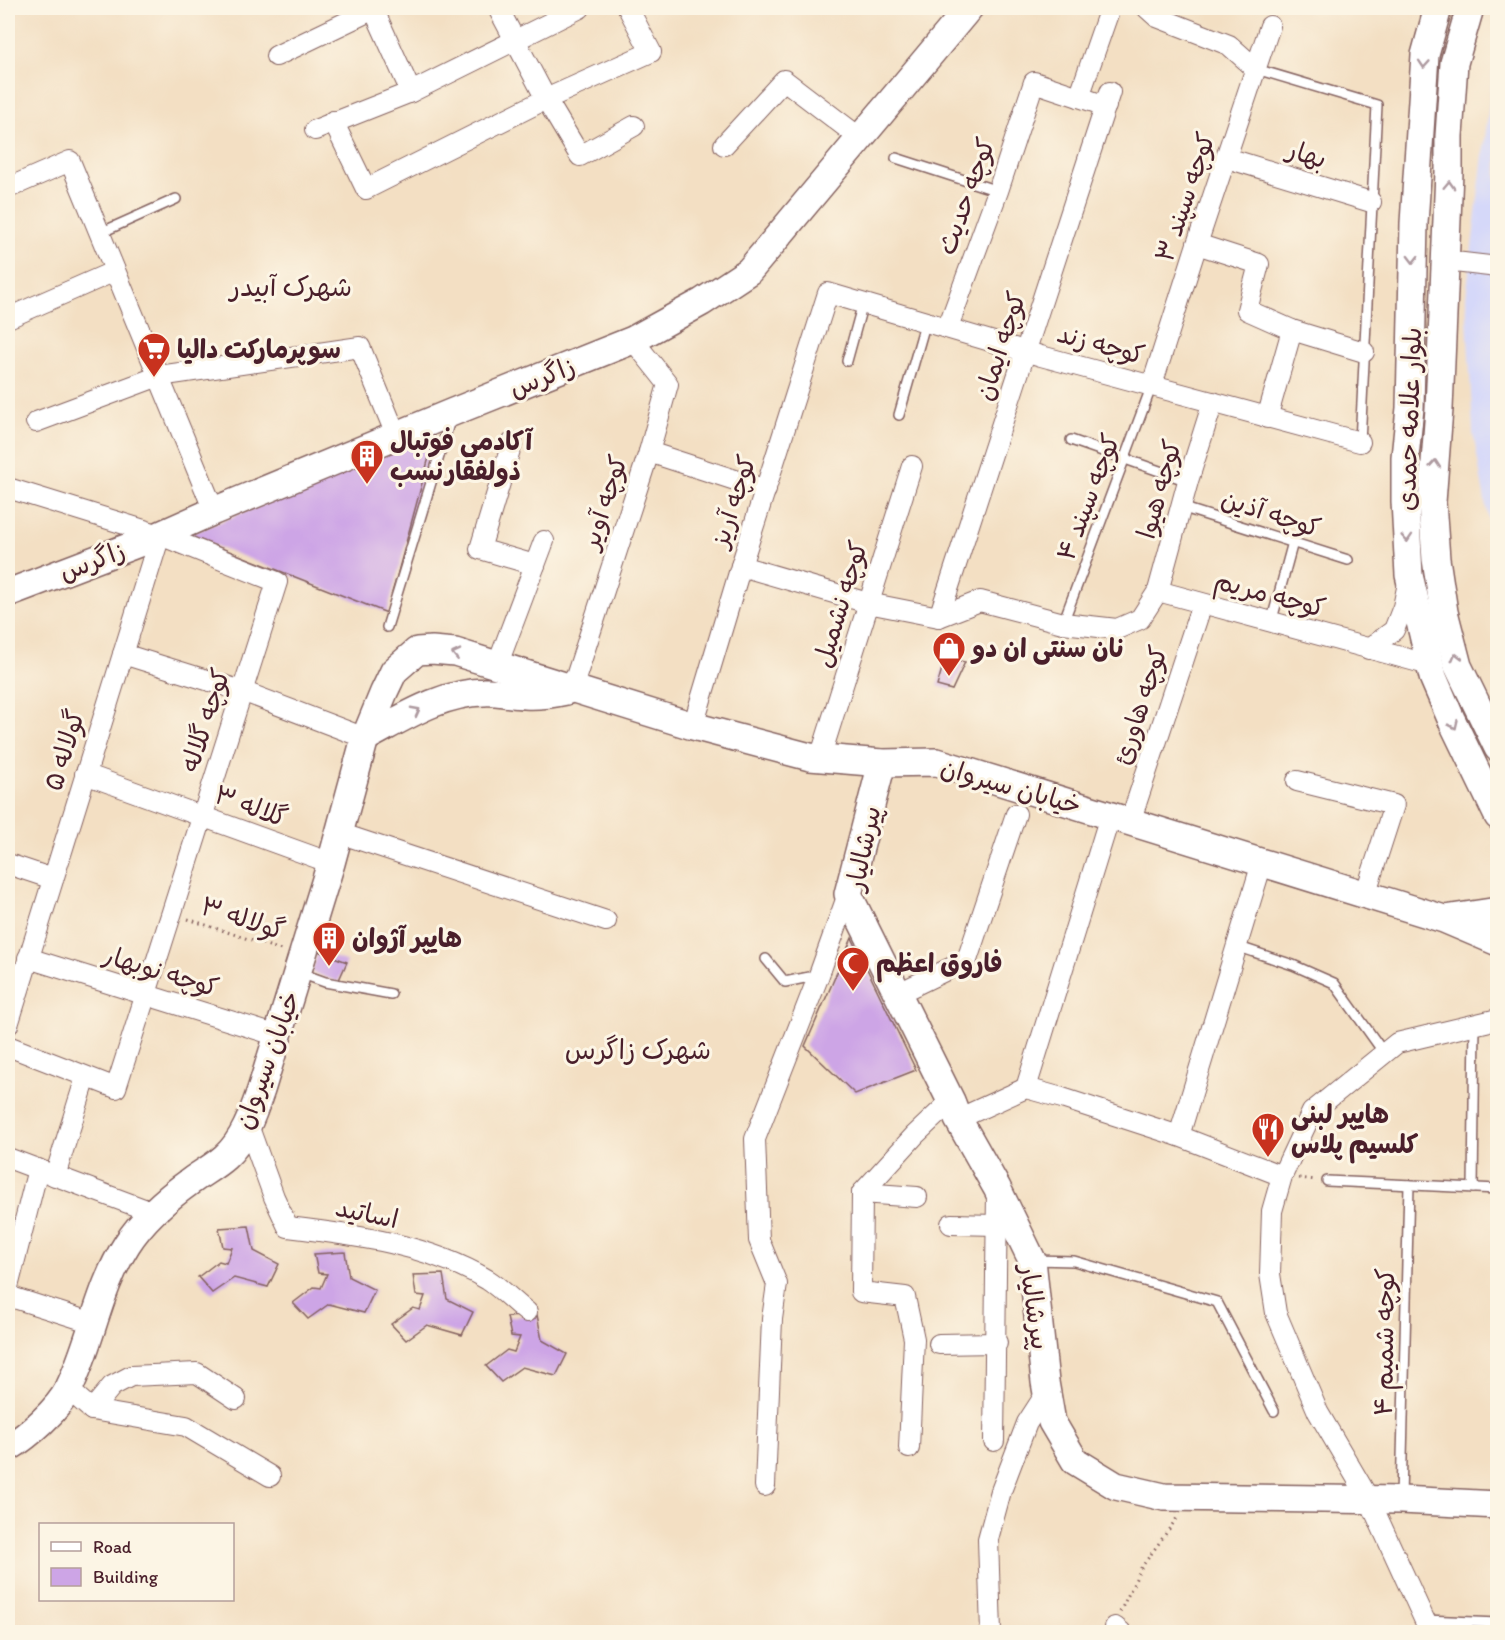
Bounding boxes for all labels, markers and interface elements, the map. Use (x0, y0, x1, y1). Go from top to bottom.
one-way arrow (1418, 60, 1431, 69)
street label: کوچه سپند ۳ (1148, 128, 1223, 266)
street label: بهار (1282, 132, 1331, 175)
street label: کوچه حدیث (930, 133, 1002, 259)
one-way arrow (1442, 181, 1455, 190)
one-way arrow (1407, 254, 1420, 263)
district label: شهرک آبیدر (228, 270, 352, 303)
street label: کوچه ایمان (967, 287, 1033, 405)
street label: کوچه زند (1054, 317, 1148, 371)
street label: بلوار علامه حمدی (1390, 326, 1428, 512)
supermarket icon: سوپرمارکت دالیا (136, 331, 172, 378)
place label: سوپرمارکت دالیا (177, 333, 341, 366)
street label: زاگرس (504, 349, 580, 405)
place label: آکادمی فوتبال ذولفقارنسب (390, 425, 535, 487)
street label: کوچه سپند ۴ (1049, 429, 1128, 565)
street label: کوچه هیوا (1130, 436, 1188, 542)
building icon: آکادمی فوتبال ذولفقارنسب (349, 438, 385, 485)
street label: کوچه آویر (573, 451, 634, 555)
street label: کوچه آریز (702, 451, 763, 553)
one-way arrow (1428, 460, 1441, 469)
street label: کوچه آذین (1217, 482, 1325, 544)
one-way arrow (1400, 533, 1413, 542)
street label: زاگرس (55, 534, 129, 588)
street label: کوچه نشمیل (806, 537, 874, 671)
street label: کوچه مریم (1210, 564, 1329, 628)
shop icon: نان سنتی ان دو (931, 630, 967, 677)
place label: نان سنتی ان دو (970, 632, 1124, 665)
street label: کوچه هاورئ (1106, 641, 1174, 769)
one-way arrow (451, 648, 461, 661)
one-way arrow (1450, 652, 1463, 662)
street label: کوچه گلاله (173, 664, 237, 776)
street label: گولاله ۵ (37, 706, 92, 795)
one-way arrow (410, 707, 421, 718)
one-way arrow (1447, 719, 1459, 730)
street label: خیابان سیروان (937, 751, 1085, 821)
street label: گلاله ۳ (210, 778, 292, 834)
street label: پیرشالیار (838, 803, 889, 895)
street label: گولاله ۳ (197, 889, 289, 948)
building icon: هایپر آژوان (311, 920, 347, 967)
place label: هایپر آژوان (352, 922, 462, 955)
street label: کوچه نوبهار (98, 938, 223, 1004)
mosque icon: فاروق اعظم (835, 945, 871, 992)
place label: فاروق اعظم (876, 947, 1003, 983)
street label: خیابان سیروان (227, 987, 307, 1133)
district label: شهرک زاگرس (565, 1033, 711, 1066)
place label: هایپر لبنی کلسیم پلاس (1291, 1098, 1419, 1164)
restaurant icon: هایپر لبنی کلسیم پلاس (1250, 1111, 1286, 1158)
street label: اساتید (333, 1191, 401, 1235)
street label: پیرشالیار (1012, 1260, 1057, 1352)
street label: کوچه شمیم ۴ (1367, 1268, 1405, 1416)
legend (39, 1523, 234, 1601)
text: Road (93, 1536, 132, 1558)
text: Building (93, 1566, 159, 1588)

